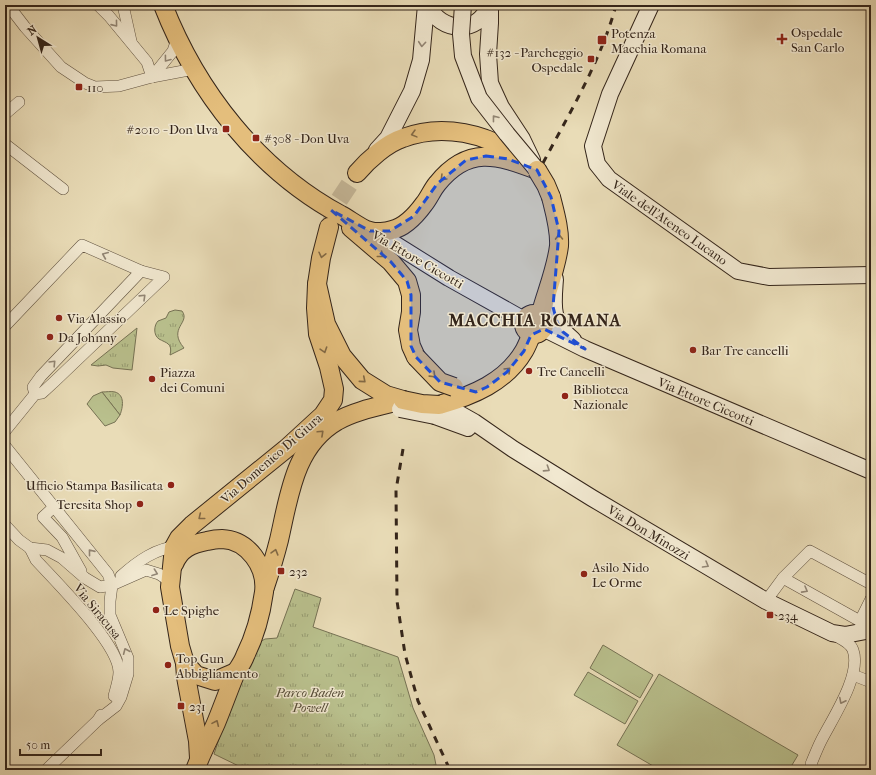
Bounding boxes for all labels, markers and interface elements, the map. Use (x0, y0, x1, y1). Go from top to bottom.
north arrow (18, 18, 58, 58)
one-way arrow (111, 19, 118, 26)
text: N (25, 22, 40, 38)
place label: Ospedale San Carlo (791, 25, 845, 55)
place label: Potenza Macchia Romana (611, 26, 707, 56)
marker: Ospedale San Carlo (776, 33, 788, 45)
marker: Potenza Macchia Romana (596, 34, 608, 46)
one-way arrow (418, 41, 427, 47)
place label: #132 - Parcheggio Ospedale (486, 45, 584, 75)
marker: #132 - Parcheggio Ospedale (586, 54, 596, 64)
one-way arrow (164, 55, 172, 62)
place label: 110 (87, 80, 103, 95)
marker: 110 (74, 82, 84, 92)
one-way arrow (492, 116, 499, 123)
place label: #2010 - Don Uva (126, 122, 219, 137)
marker: #2010 - Don Uva (221, 124, 231, 134)
one-way arrow (411, 130, 417, 138)
place label: #308 - Don Uva (264, 131, 350, 146)
marker: #308 - Don Uva (251, 133, 261, 143)
one-way arrow (440, 173, 448, 181)
street label: Viale dell'Ateneo Lucano (608, 176, 731, 268)
street label: Via Ettore Ciccotti (369, 227, 466, 292)
one-way arrow (555, 234, 563, 240)
one-way arrow (377, 250, 384, 257)
one-way arrow (102, 252, 110, 260)
one-way arrow (318, 252, 326, 258)
one-way arrow (138, 294, 146, 302)
district label: MACCHIA ROMANA (447, 310, 622, 330)
place label: Via Alassio (66, 311, 126, 326)
marker: Via Alassio (54, 313, 64, 323)
place label: Da Johnny (58, 330, 118, 345)
marker: Da Johnny (45, 332, 55, 342)
place label: Bar Tre cancelli (701, 343, 789, 358)
marker: Bar Tre cancelli (688, 345, 698, 355)
one-way arrow (319, 347, 327, 354)
one-way arrow (48, 360, 56, 368)
place label: Tre Cancelli (537, 364, 605, 379)
place label: Piazza dei Comuni (160, 365, 225, 395)
marker: Tre Cancelli (524, 366, 534, 376)
one-way arrow (503, 367, 511, 375)
one-way arrow (428, 370, 436, 378)
marker: Piazza dei Comuni (147, 374, 157, 384)
street label: Via Ettore Ciccotti (655, 374, 756, 429)
one-way arrow (359, 376, 366, 383)
place label: Biblioteca Nazionale (573, 382, 630, 412)
marker: Biblioteca Nazionale (560, 391, 570, 401)
street label: Via Domenico Di Giura (217, 410, 326, 507)
one-way arrow (316, 431, 324, 438)
one-way arrow (543, 464, 550, 472)
place label: Ufficio Stampa Basilicata (26, 478, 164, 493)
marker: Ufficio Stampa Basilicata (166, 480, 176, 490)
place label: Teresita Shop (56, 497, 132, 512)
marker: Teresita Shop (135, 499, 145, 509)
street label: Via Don Minozzi (604, 502, 693, 563)
one-way arrow (199, 513, 206, 520)
one-way arrow (270, 549, 279, 556)
one-way arrow (89, 550, 96, 557)
place label: Asilo Nido Le Orme (591, 560, 650, 590)
one-way arrow (702, 561, 709, 568)
place label: 232 (289, 564, 308, 579)
marker: 232 (276, 566, 286, 576)
one-way arrow (151, 568, 158, 576)
marker: Asilo Nido Le Orme (579, 569, 589, 579)
street label: Via Siracusa (70, 580, 125, 643)
one-way arrow (801, 585, 808, 592)
place label: Le Spighe (164, 603, 220, 618)
marker: Le Spighe (151, 605, 161, 615)
place label: 234 (778, 608, 798, 623)
marker: 234 (765, 610, 775, 620)
one-way arrow (122, 648, 130, 655)
place label: Top Gun Abbigliamento (175, 651, 258, 681)
marker: Top Gun Abbigliamento (163, 660, 173, 670)
park label: Parco Baden Powell (275, 685, 344, 715)
one-way arrow (839, 697, 847, 704)
place label: 231 (189, 699, 206, 714)
marker: 231 (176, 701, 186, 711)
one-way arrow (211, 719, 219, 727)
scale bar (20, 731, 101, 757)
text: 50 m (26, 738, 50, 752)

